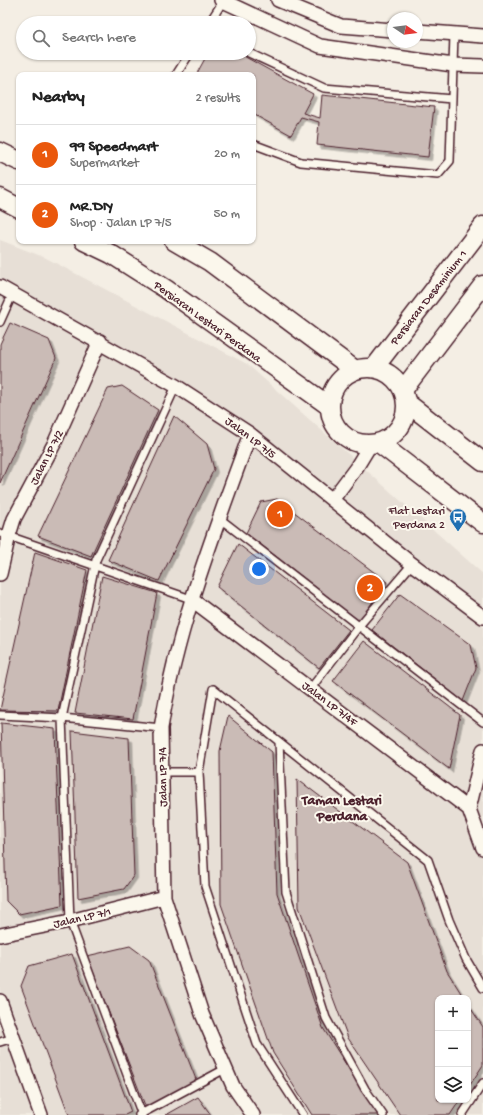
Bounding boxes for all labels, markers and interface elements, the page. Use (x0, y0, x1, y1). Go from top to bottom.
north arrow (387, 12, 423, 48)
search box (16, 16, 256, 60)
icon: search (30, 27, 52, 49)
text: Search here (62, 29, 136, 47)
text: Nearby (32, 88, 85, 108)
text: 2 results (195, 91, 240, 106)
text: 99 Speedmart (70, 138, 158, 156)
text: 1 (42, 147, 48, 162)
text: 20 m (214, 147, 240, 162)
text: Supermarket (70, 156, 139, 171)
text: MR.DIY (70, 198, 113, 216)
text: 2 (42, 207, 48, 222)
text: 50 m (213, 207, 240, 222)
text: Shop · Jalan LP 7/5 (70, 216, 172, 231)
street label: Persiaran Desaminium 1 (388, 248, 471, 349)
street label: Persiaran Lestari Perdana (149, 278, 264, 367)
street label: Jalan LP 7/5 (222, 415, 278, 462)
street label: Jalan LP 7/2 (28, 428, 68, 488)
pin: 1 (267, 499, 293, 529)
place label: Flat Lestari Perdana 2 (387, 505, 445, 533)
bus stop icon: Flat Lestari Perdana 2 (448, 507, 468, 532)
your location (249, 559, 269, 579)
pin: 2 (357, 573, 383, 603)
street label: Jalan LP 7/4F (298, 679, 360, 730)
street label: Jalan LP 7/4 (156, 747, 172, 807)
district label: Taman Lestari Perdana (301, 793, 382, 826)
street label: Jalan LP 7/1 (52, 905, 113, 932)
map controls (435, 995, 471, 1103)
button: + (435, 995, 471, 1031)
button: − (435, 1031, 471, 1067)
button: layers (435, 1067, 471, 1103)

